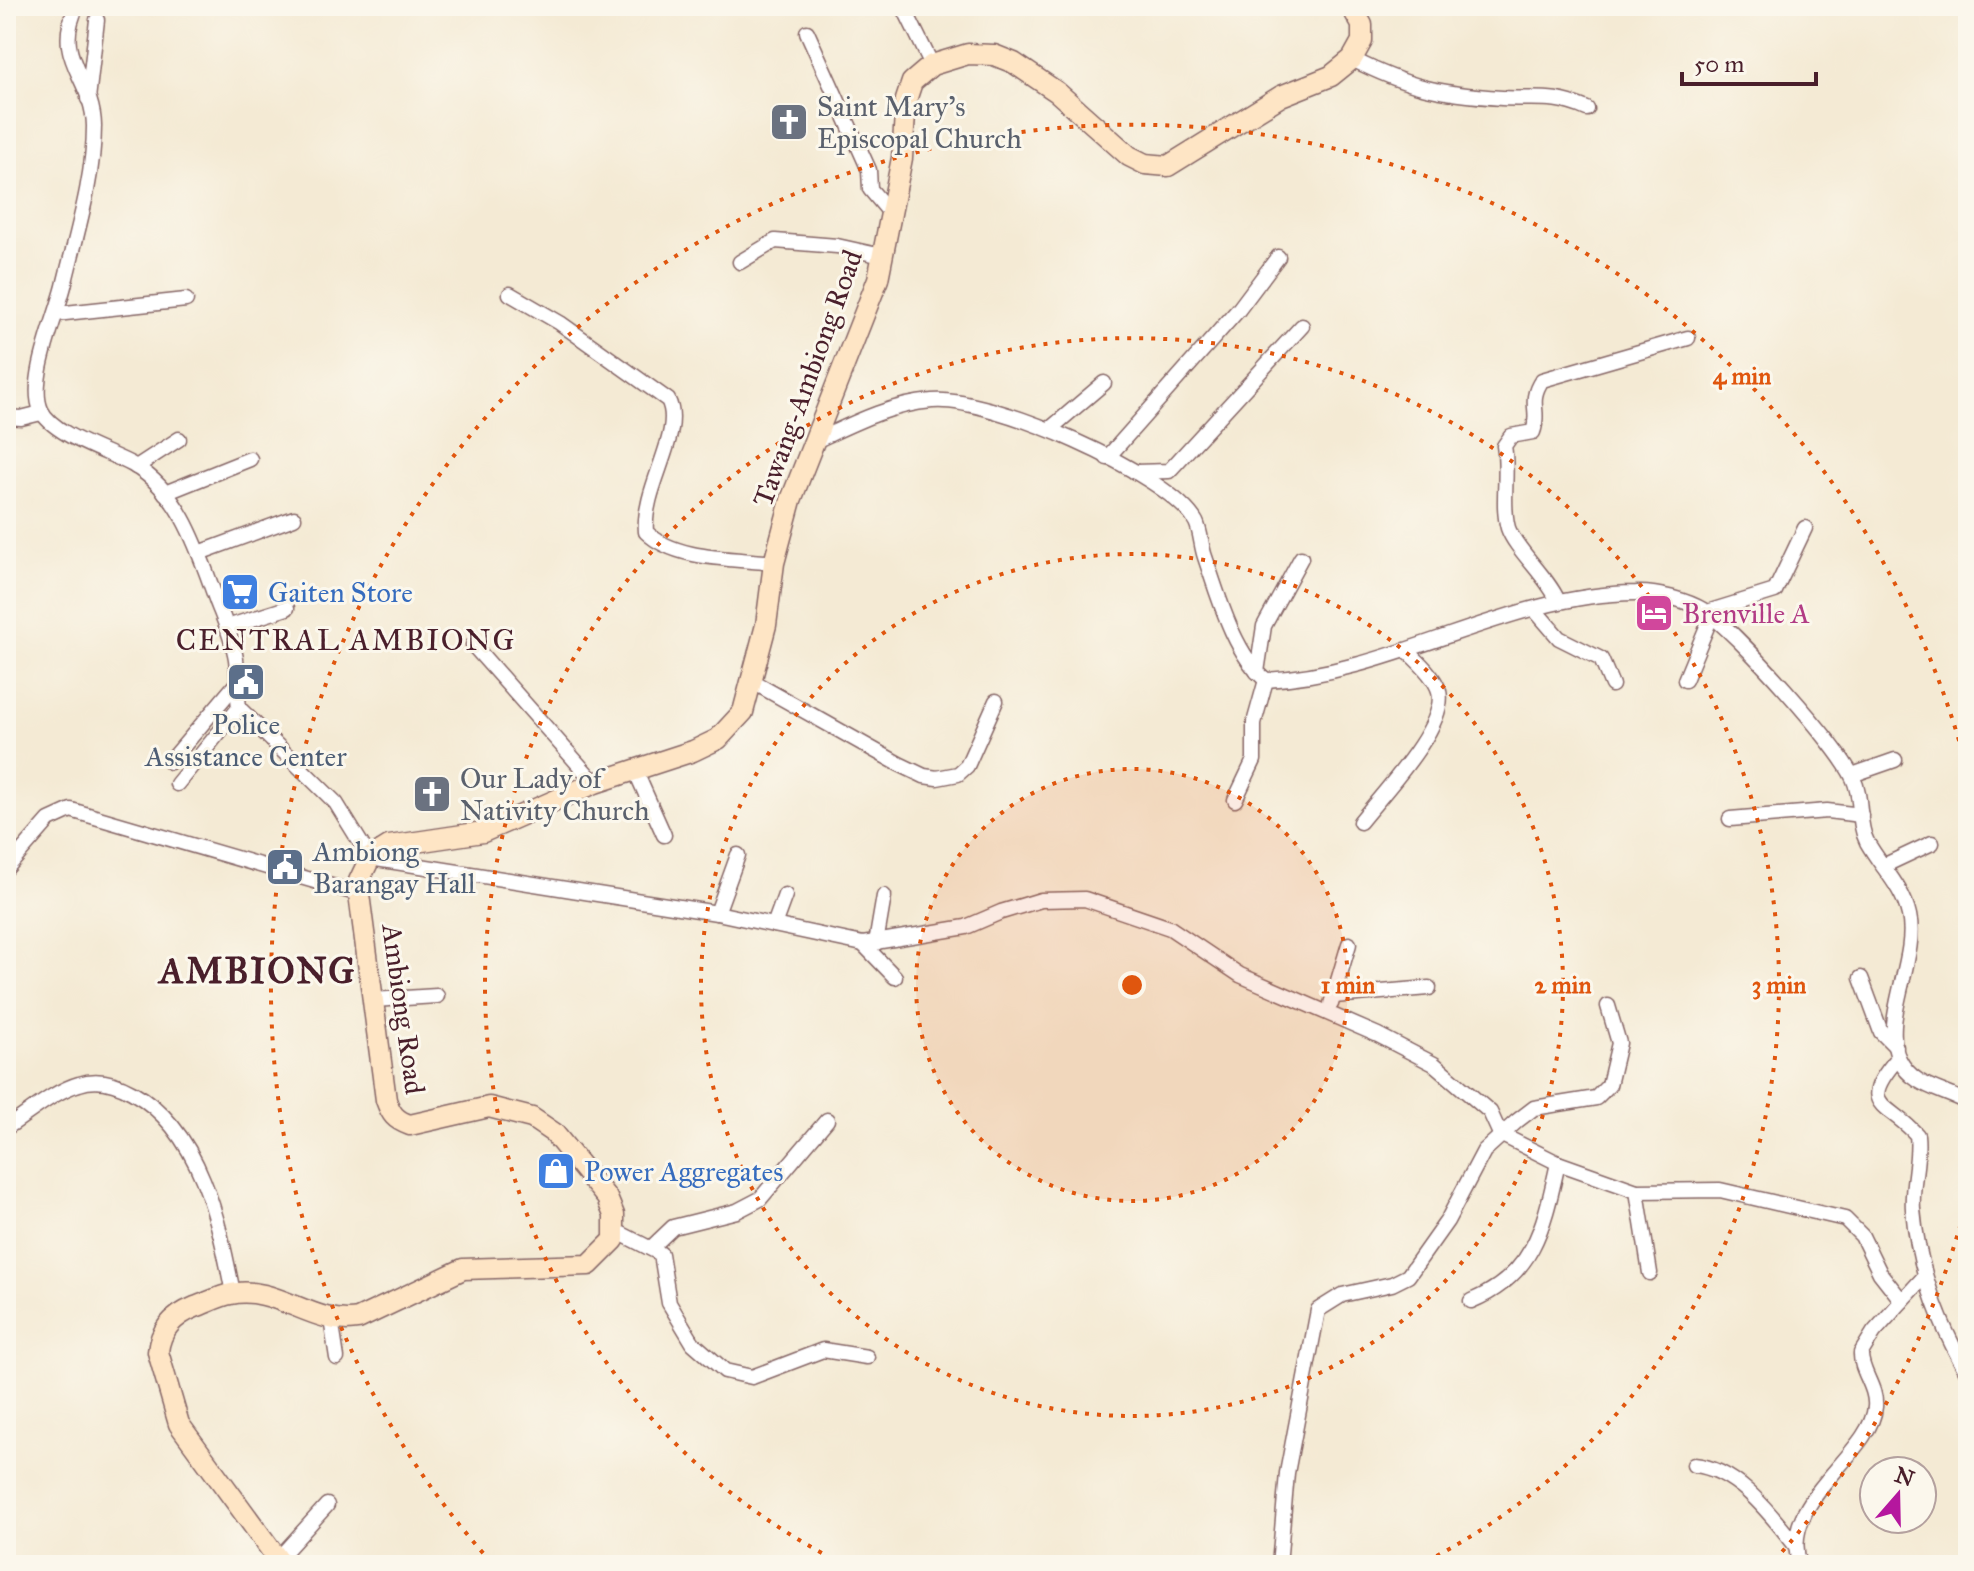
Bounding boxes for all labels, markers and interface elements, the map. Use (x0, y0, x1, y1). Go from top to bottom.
scale bar (1682, 36, 1816, 86)
text: 50 m (1694, 49, 1744, 79)
place label: Saint Mary's Episcopal Church (817, 89, 1022, 156)
church icon: Saint Mary's Episcopal Church (768, 101, 810, 143)
street label: Tawang-Ambiong Road (745, 245, 870, 511)
text: 4 min (1713, 361, 1771, 391)
supermarket icon: Gaiten Store (219, 571, 261, 613)
place label: Gaiten Store (268, 575, 413, 610)
hotel icon: Brenville A (1633, 592, 1675, 634)
place label: Brenville A (1682, 596, 1810, 631)
district label: CENTRAL AMBIONG (176, 622, 516, 658)
public building icon: Police Assistance Center (225, 661, 267, 703)
place label: Police Assistance Center (144, 707, 347, 774)
place label: Our Lady of Nativity Church (460, 761, 650, 828)
church icon: Our Lady of Nativity Church (411, 773, 453, 815)
place label: Ambiong Barangay Hall (312, 834, 476, 901)
public building icon: Ambiong Barangay Hall (264, 846, 306, 888)
street label: Ambiong Road (374, 921, 433, 1096)
district label: AMBIONG (157, 949, 357, 993)
text: 1 min (1321, 970, 1375, 1000)
text: 2 min (1535, 970, 1591, 1000)
text: 3 min (1752, 970, 1806, 1000)
centre of rings (1118, 971, 1146, 999)
shop icon: Power Aggregates (535, 1150, 577, 1192)
place label: Power Aggregates (584, 1154, 783, 1189)
north arrow (1858, 1455, 1938, 1535)
text: N (1891, 1461, 1918, 1493)

